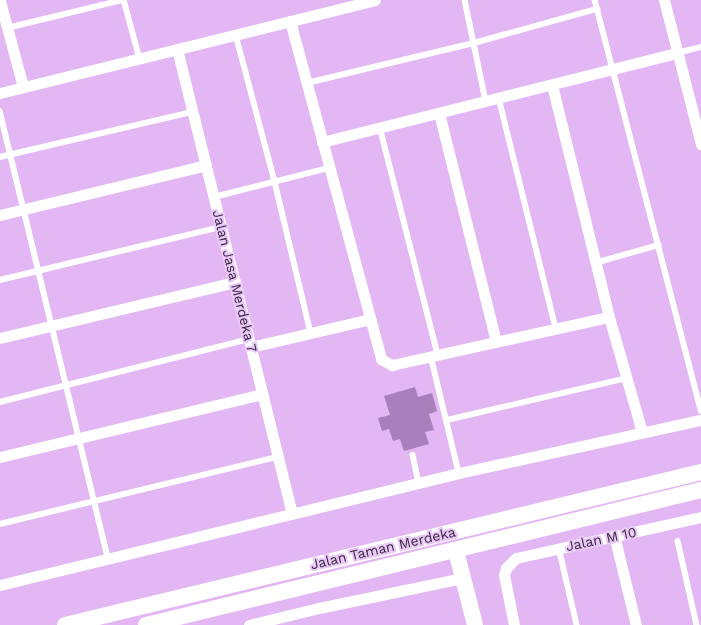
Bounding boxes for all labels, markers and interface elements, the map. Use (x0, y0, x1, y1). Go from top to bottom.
street label: Jalan Jasa Merdeka 7 (209, 207, 261, 355)
street label: Jalan Taman Merdeka (309, 523, 457, 573)
street label: Jalan M 10 (564, 523, 638, 555)

